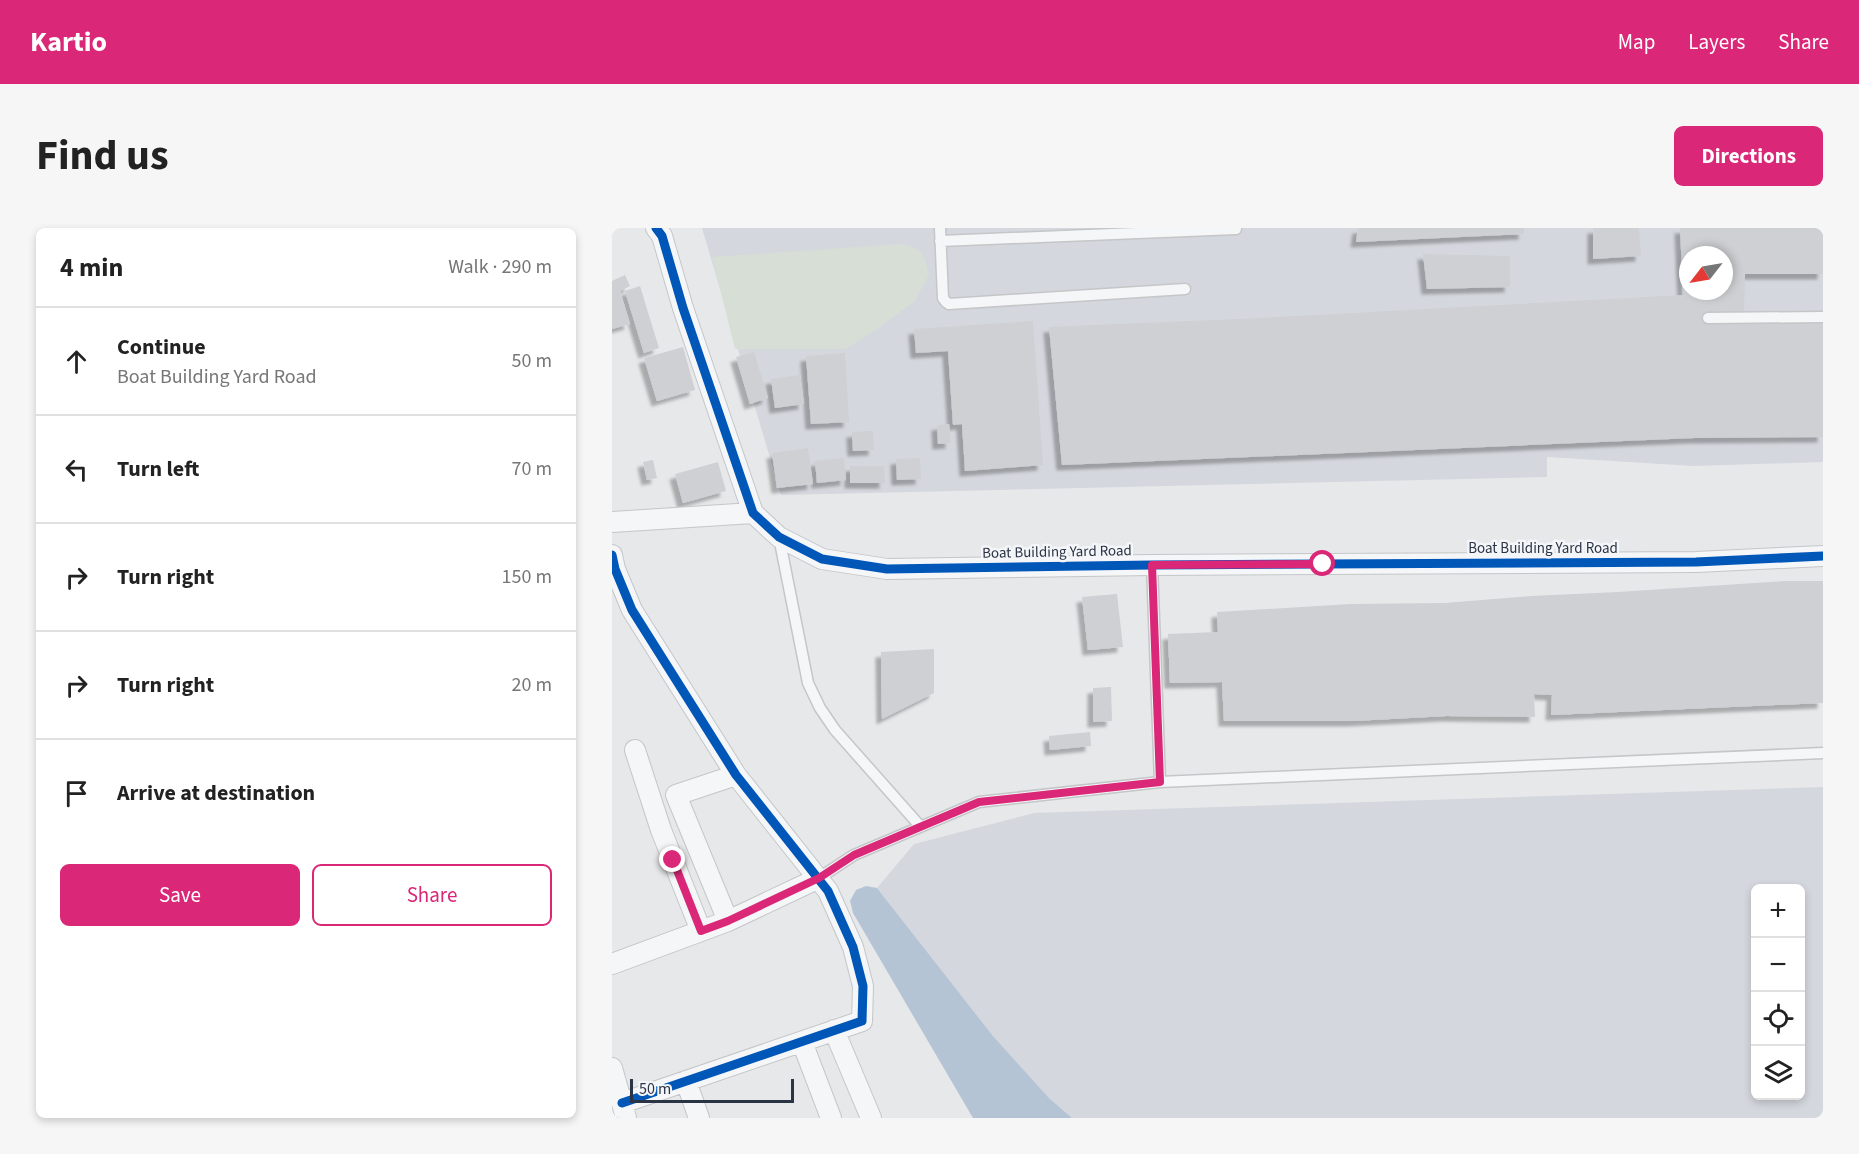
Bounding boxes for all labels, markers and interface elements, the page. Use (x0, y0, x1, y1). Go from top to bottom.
text: Kartio (30, 22, 107, 62)
text: Map (1618, 27, 1655, 57)
text: Layers (1688, 27, 1745, 57)
text: Share (1778, 27, 1829, 57)
text: Find us (36, 126, 169, 186)
button: Directions (1674, 126, 1823, 186)
north arrow (1679, 246, 1733, 300)
text: 4 min (60, 249, 123, 286)
text: Walk · 290 m (448, 253, 552, 281)
text: Continue (117, 331, 206, 363)
icon: ahead (60, 345, 93, 378)
text: 50 m (512, 347, 552, 375)
text: Boat Building Yard Road (117, 363, 317, 391)
icon: left (60, 453, 93, 486)
text: Turn left (117, 453, 199, 485)
text: 70 m (512, 455, 552, 483)
street label: Boat Building Yard Road (1468, 538, 1618, 559)
street label: Boat Building Yard Road (982, 540, 1132, 564)
route start (1309, 550, 1335, 576)
icon: right (60, 561, 93, 594)
text: Turn right (117, 561, 214, 593)
text: 150 m (502, 563, 552, 591)
icon: right (60, 669, 93, 702)
text: Turn right (117, 669, 214, 701)
text: 20 m (512, 671, 552, 699)
icon: arrive (60, 777, 93, 810)
text: Arrive at destination (117, 777, 315, 809)
route end (659, 846, 685, 872)
button: Save (60, 864, 300, 926)
button: Share (312, 864, 552, 926)
map controls (1751, 884, 1805, 1100)
button: + (1751, 884, 1805, 938)
button: − (1751, 938, 1805, 992)
button: locate (1751, 992, 1805, 1046)
button: layers (1751, 1046, 1805, 1100)
scale bar (630, 1076, 794, 1104)
text: 50 m (639, 1078, 671, 1100)

